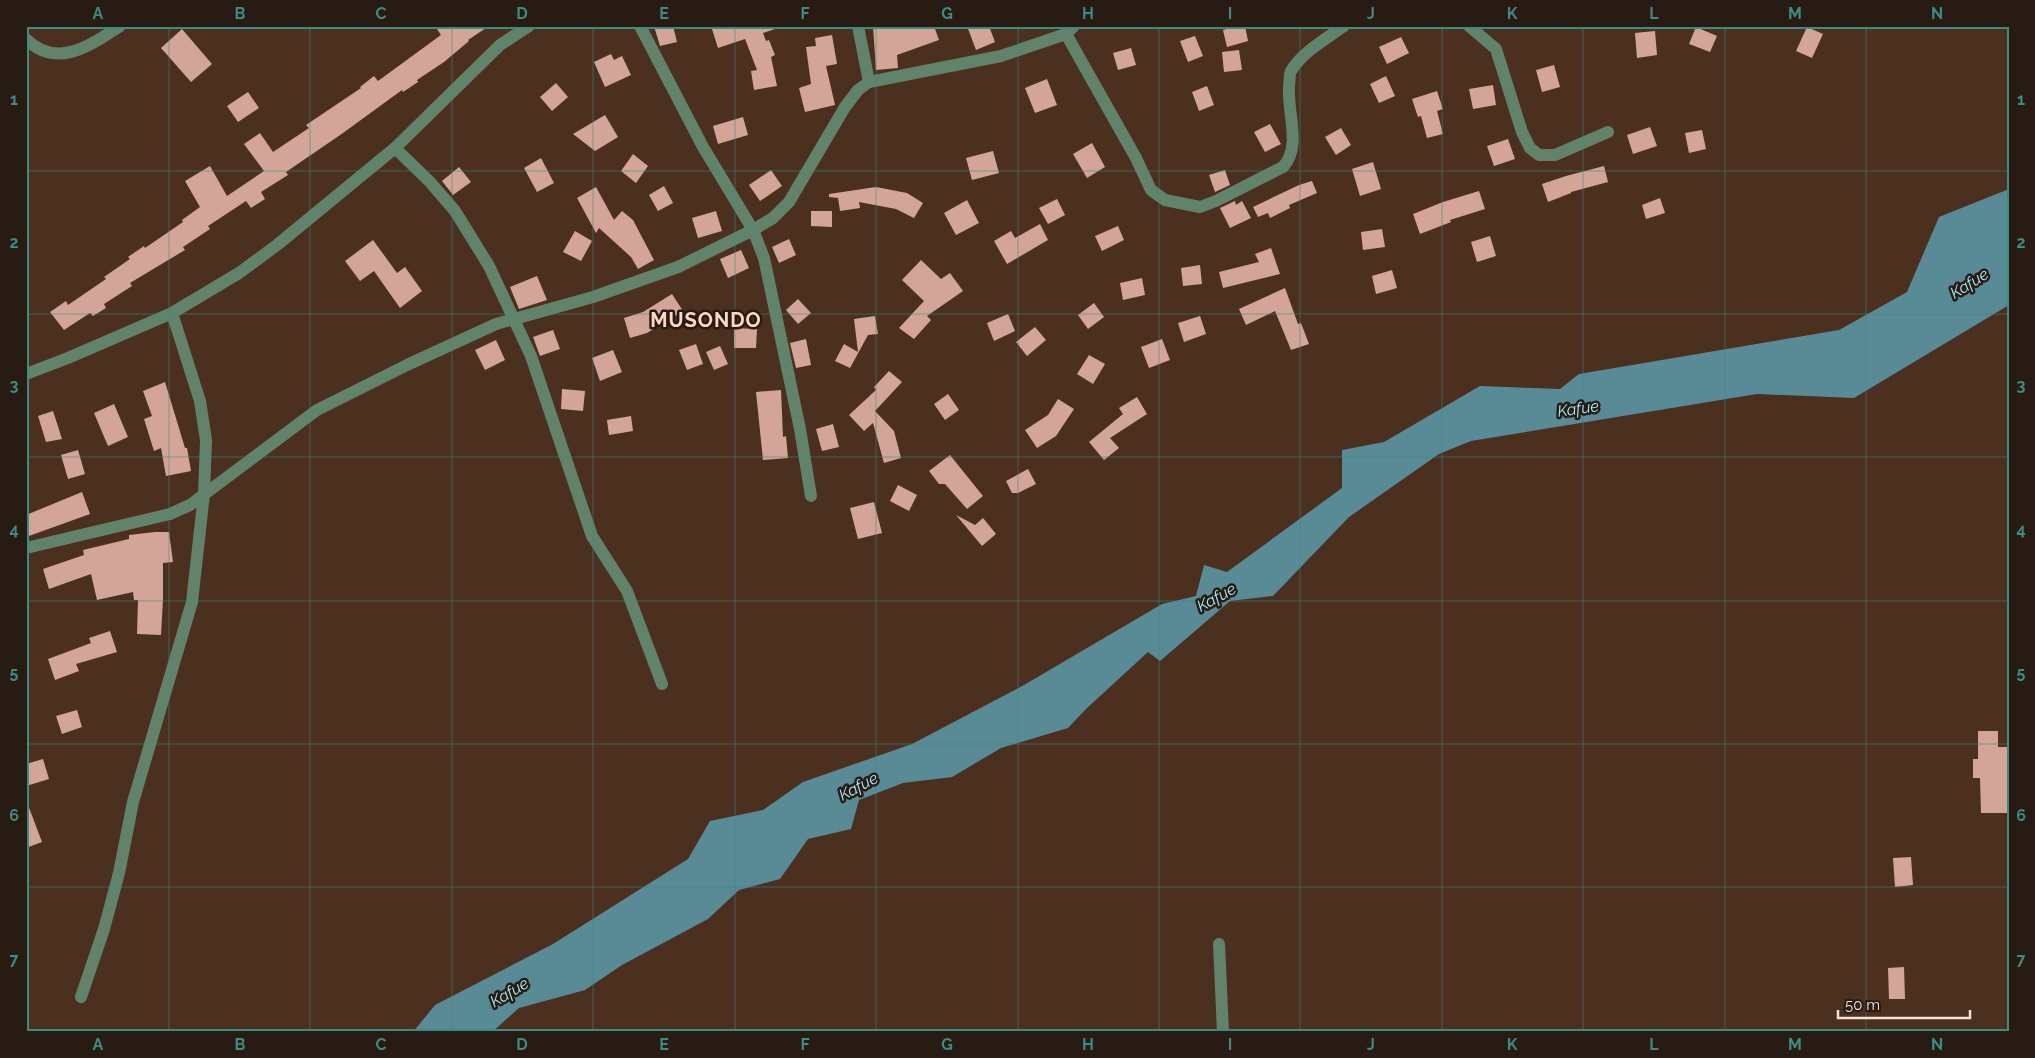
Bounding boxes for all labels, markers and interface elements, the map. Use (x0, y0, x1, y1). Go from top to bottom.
text: A (93, 4, 104, 23)
text: B (235, 4, 246, 23)
text: C (376, 4, 387, 23)
text: D (516, 4, 528, 23)
text: E (659, 4, 669, 23)
text: F (800, 4, 810, 23)
text: G (941, 4, 953, 23)
text: H (1082, 4, 1094, 23)
text: I (1228, 4, 1232, 23)
text: J (1367, 4, 1375, 23)
text: K (1507, 4, 1518, 23)
text: L (1649, 4, 1659, 23)
text: M (1788, 4, 1802, 23)
text: N (1931, 4, 1943, 23)
text: 1 (10, 90, 18, 109)
text: 1 (2017, 90, 2025, 109)
text: 2 (9, 233, 19, 252)
text: 2 (2016, 233, 2026, 252)
water label: Kafue (1947, 264, 1992, 303)
district label: MUSONDO (650, 308, 762, 332)
text: 3 (10, 376, 19, 395)
text: 3 (2017, 376, 2026, 395)
water label: Kafue (1556, 396, 1600, 421)
text: 4 (9, 520, 19, 539)
text: 4 (2016, 520, 2026, 539)
water label: Kafue (1193, 579, 1239, 616)
text: 5 (10, 663, 19, 682)
text: 5 (2017, 663, 2026, 682)
water label: Kafue (835, 768, 881, 805)
text: 6 (9, 806, 19, 825)
text: 6 (2016, 806, 2026, 825)
text: 7 (10, 950, 19, 969)
text: 7 (2017, 950, 2026, 969)
water label: Kafue (487, 973, 532, 1011)
scale bar (1838, 988, 1970, 1020)
text: 50 m (1845, 996, 1880, 1014)
text: A (93, 1035, 104, 1054)
text: B (235, 1035, 246, 1054)
text: C (376, 1035, 387, 1054)
text: D (516, 1035, 528, 1054)
text: E (659, 1035, 669, 1054)
text: F (800, 1035, 810, 1054)
text: G (941, 1035, 953, 1054)
text: H (1082, 1035, 1094, 1054)
text: I (1228, 1035, 1232, 1054)
text: J (1367, 1035, 1375, 1054)
text: K (1507, 1035, 1518, 1054)
text: L (1649, 1035, 1659, 1054)
text: M (1788, 1035, 1802, 1054)
text: N (1931, 1035, 1943, 1054)

